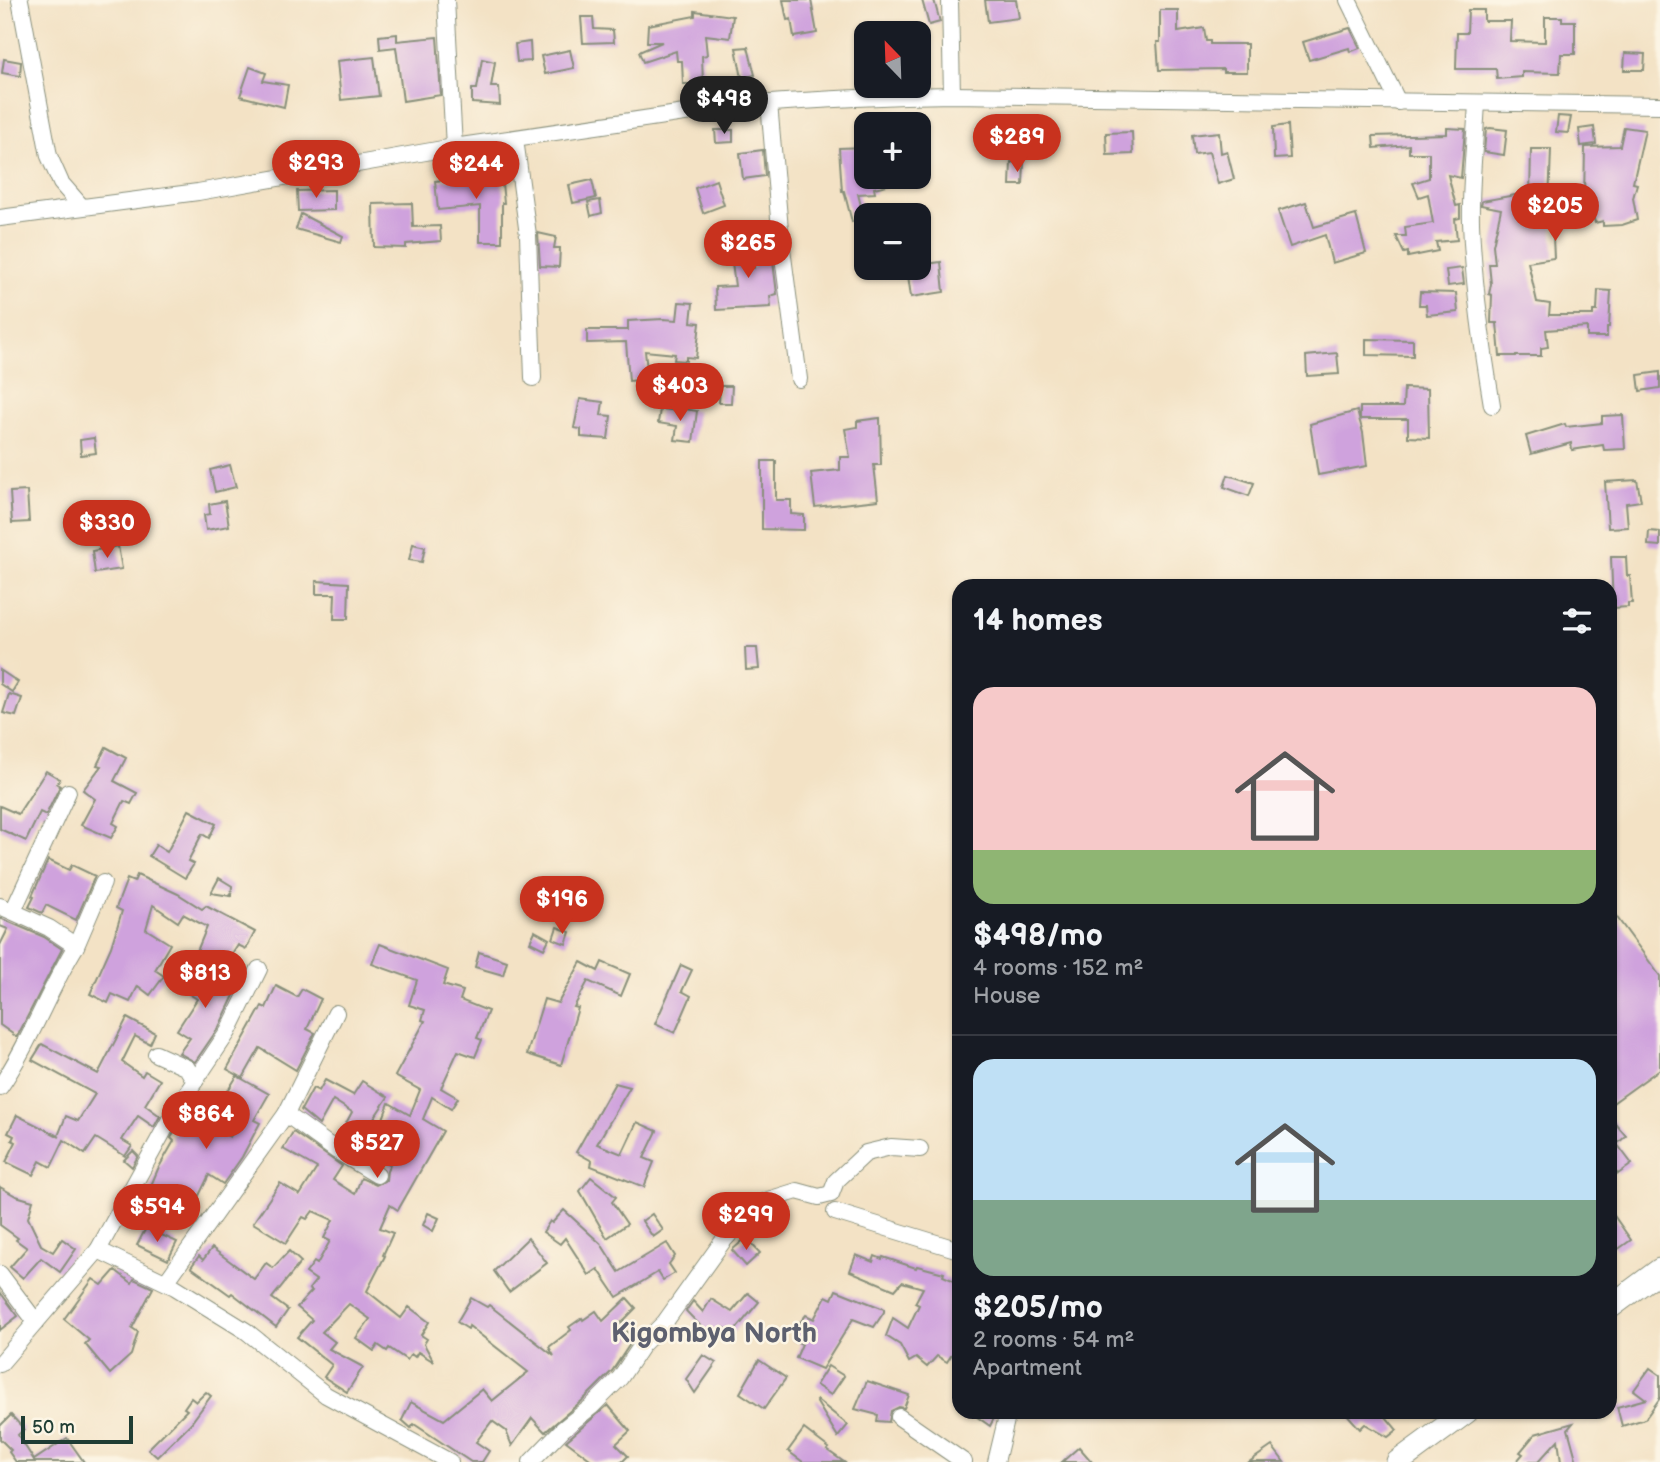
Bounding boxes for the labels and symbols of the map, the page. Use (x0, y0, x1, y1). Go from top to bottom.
north arrow (854, 21, 931, 98)
pin: $498 (683, 76, 765, 136)
pin: $289 (976, 114, 1058, 174)
pin: $293 (275, 140, 357, 200)
pin: $244 (435, 142, 517, 201)
pin: $205 (1514, 184, 1596, 243)
pin: $265 (707, 220, 789, 280)
pin: $403 (639, 364, 721, 423)
pin: $330 (66, 500, 148, 560)
pin: $196 (521, 876, 603, 936)
pin: $813 (164, 950, 246, 1010)
pin: $864 (165, 1092, 247, 1151)
pin: $527 (336, 1120, 418, 1180)
pin: $594 (116, 1184, 198, 1244)
pin: $299 (705, 1192, 787, 1252)
district label: Kigombya North (611, 1317, 817, 1350)
scale bar (21, 1413, 133, 1445)

